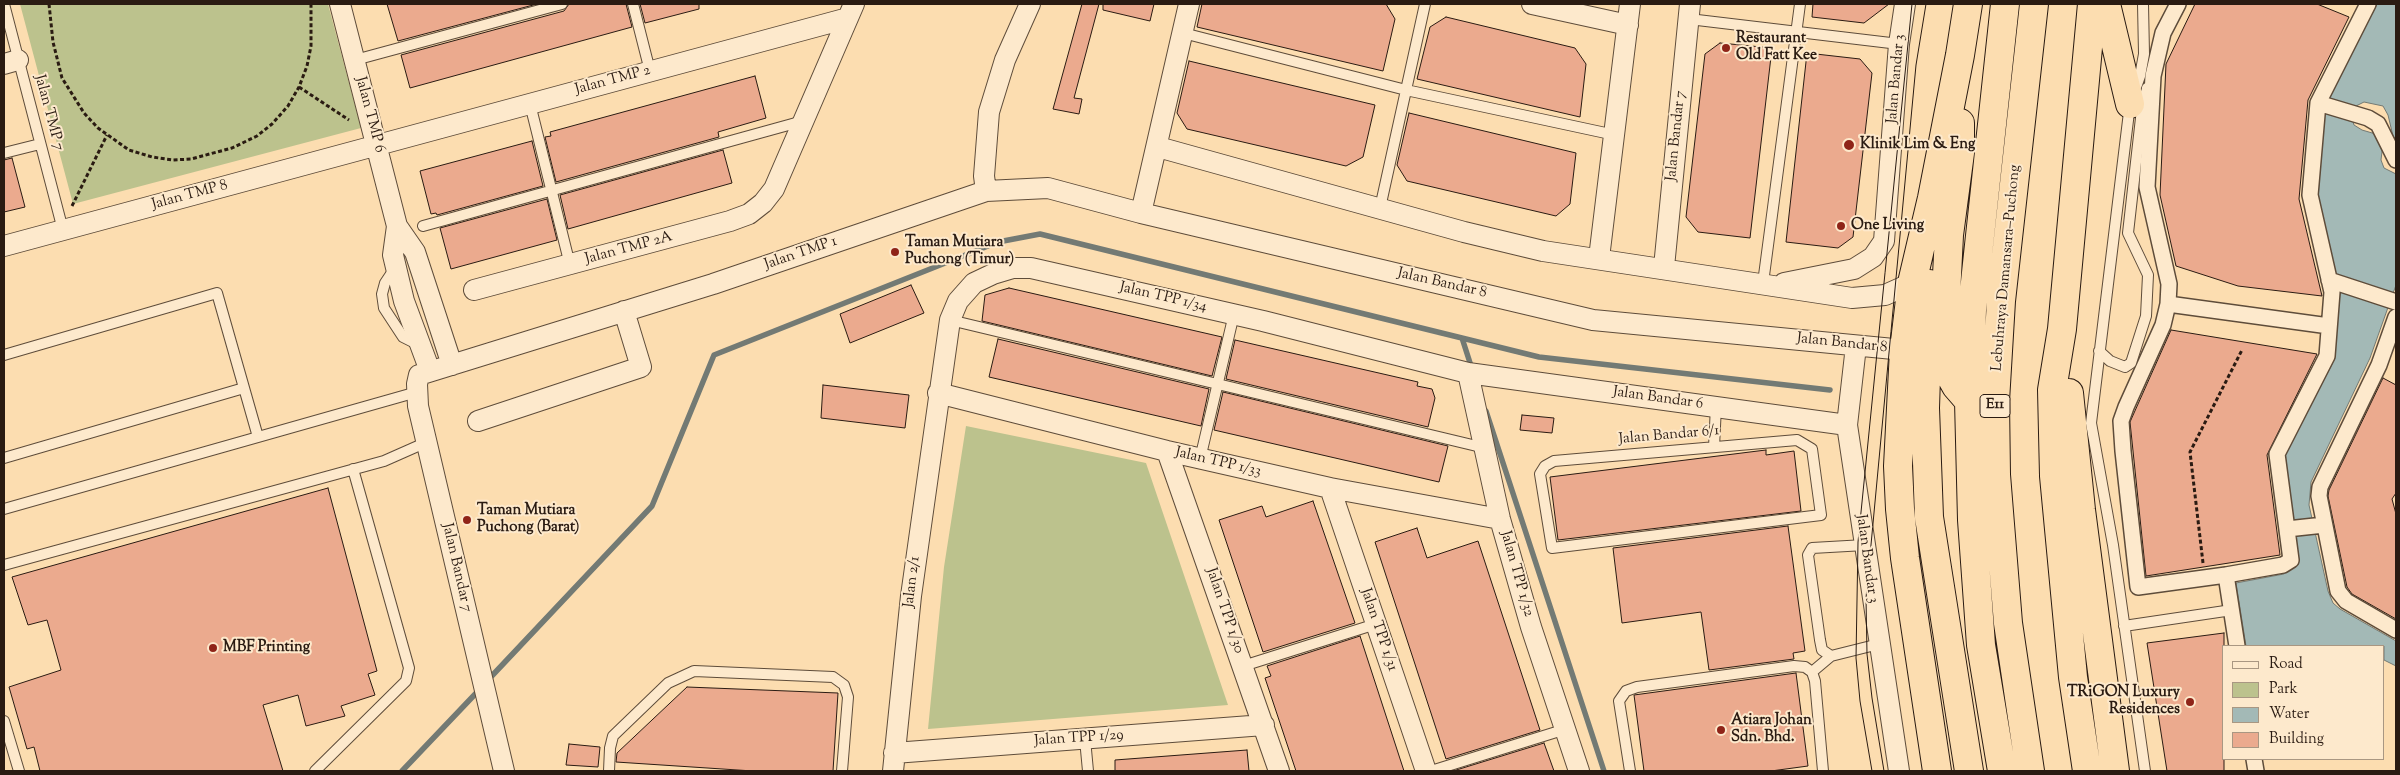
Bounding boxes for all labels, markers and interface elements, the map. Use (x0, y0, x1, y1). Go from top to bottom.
place label: Restaurant Old Fatt Kee (1736, 30, 1817, 65)
street label: Jalan Bandar 3 (1884, 34, 1910, 124)
marker: Restaurant Old Fatt Kee (1720, 42, 1732, 54)
street label: Jalan TMP 2 (573, 62, 653, 100)
street label: Jalan TMP 7 (29, 73, 67, 153)
street label: Jalan TMP 6 (350, 75, 388, 155)
street label: Jalan Bandar 7 (1663, 90, 1691, 182)
place label: Klinik Lim & Eng (1860, 136, 1975, 154)
marker: Klinik Lim & Eng (1842, 138, 1856, 152)
street label: Lebuhraya Damansara–Puchong (1989, 164, 2025, 372)
street label: Jalan TMP 8 (150, 177, 230, 215)
place label: One Living (1851, 217, 1924, 235)
marker: One Living (1835, 220, 1847, 232)
street label: Jalan TMP 2A (583, 229, 675, 269)
street label: Jalan TMP 1 (762, 233, 840, 275)
place label: Taman Mutiara Puchong (Timur) (905, 234, 1014, 269)
marker: Taman Mutiara Puchong (Timur) (889, 246, 901, 258)
street label: Jalan Bandar 8 (1396, 265, 1488, 303)
street label: Jalan TPP 1/34 (1118, 279, 1208, 317)
street label: Jalan Bandar 8 (1796, 330, 1888, 358)
street label: Jalan Bandar 6 (1612, 384, 1704, 414)
road number: E11 (1980, 394, 2010, 418)
street label: Jalan Bandar 6/1 (1618, 423, 1720, 449)
street label: Jalan TPP 1/33 (1173, 444, 1263, 482)
place label: Taman Mutiara Puchong (Barat) (477, 502, 579, 537)
street label: Jalan Bandar 3 (1851, 513, 1881, 605)
marker: Taman Mutiara Puchong (Barat) (461, 514, 473, 526)
street label: Jalan Bandar 7 (437, 522, 475, 614)
street label: Jalan TPP 1/32 (1495, 529, 1537, 619)
street label: Jalan 2/1 (901, 555, 925, 609)
street label: Jalan TPP 1/30 (1201, 566, 1247, 656)
street label: Jalan TPP 1/31 (1355, 586, 1401, 674)
place label: MBF Printing (223, 639, 310, 657)
marker: MBF Printing (207, 642, 219, 654)
legend (2222, 645, 2385, 760)
text: Road (2269, 654, 2303, 675)
text: Park (2269, 679, 2298, 700)
place label: TRiGON Luxury Residences (2067, 684, 2180, 719)
marker: TRiGON Luxury Residences (2184, 696, 2196, 708)
text: Water (2269, 704, 2309, 725)
place label: Atiara Johan Sdn. Bhd. (1731, 712, 1812, 747)
marker: Atiara Johan Sdn. Bhd. (1715, 724, 1727, 736)
street label: Jalan TPP 1/29 (1034, 727, 1124, 751)
text: Building (2269, 729, 2324, 750)

